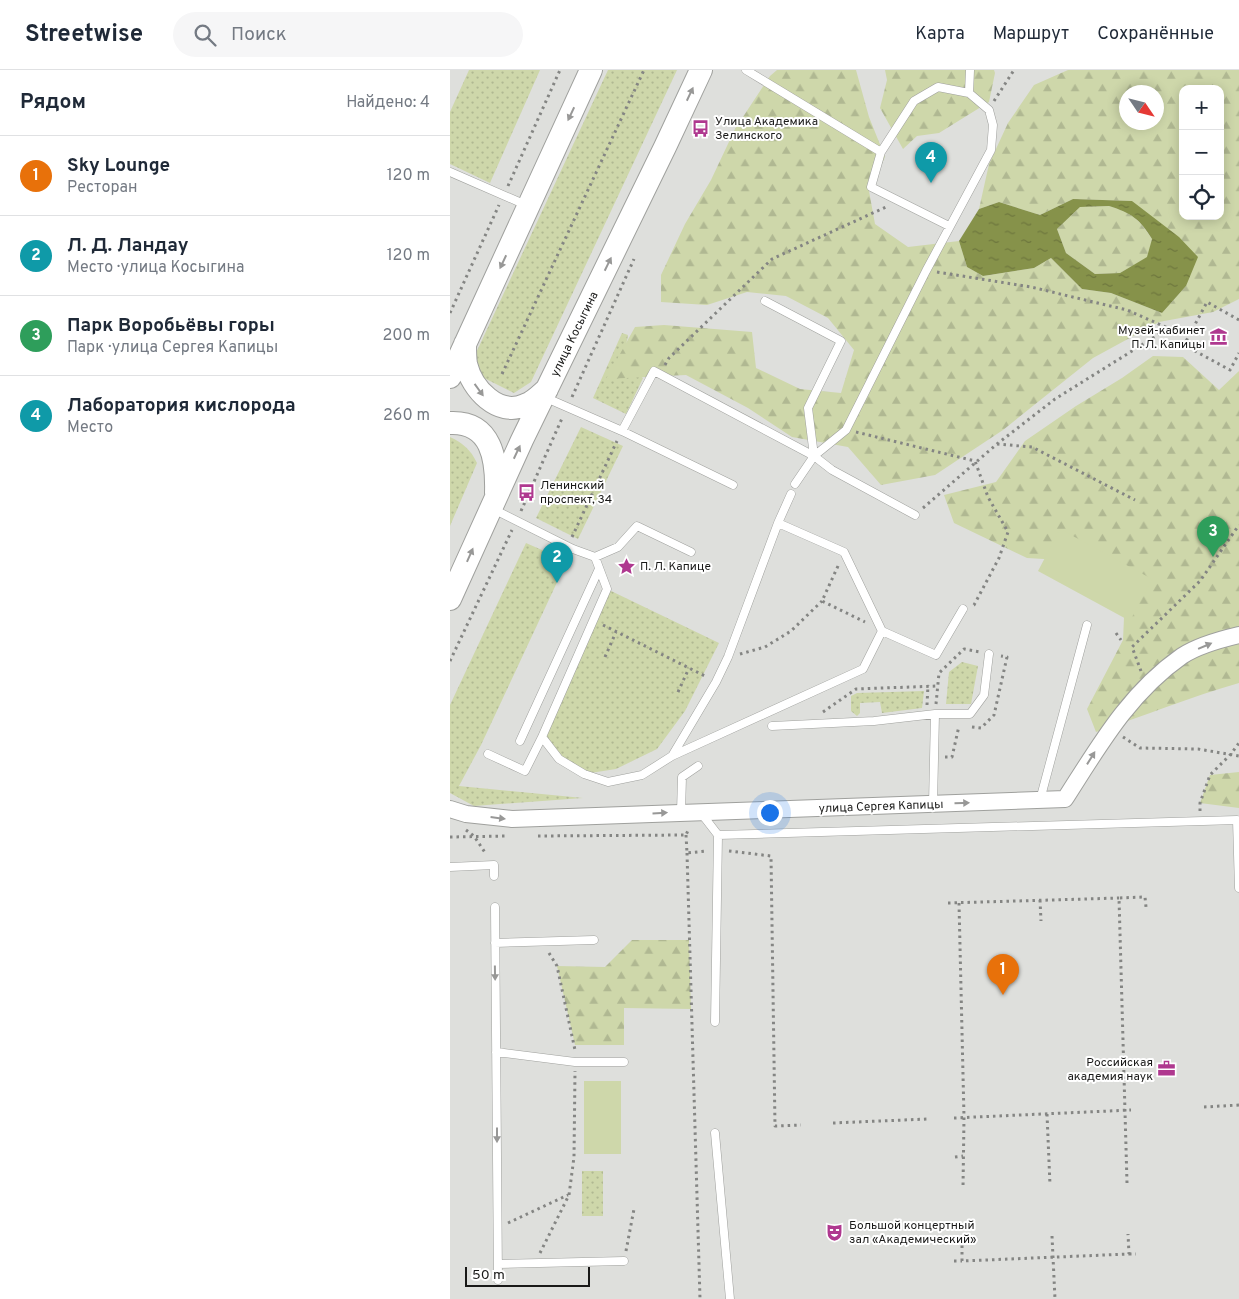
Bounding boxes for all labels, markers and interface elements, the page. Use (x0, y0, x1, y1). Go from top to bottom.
search box (173, 12, 523, 57)
text: Streetwise (25, 20, 143, 50)
icon: search (191, 21, 219, 49)
text: Поиск (231, 23, 287, 47)
text: Карта (915, 23, 965, 46)
text: Маршрут (993, 23, 1069, 46)
text: Сохранённые (1097, 23, 1214, 46)
north arrow (1119, 85, 1164, 130)
map controls (1179, 85, 1224, 220)
button: + (1179, 85, 1224, 130)
one-way arrow (686, 87, 694, 101)
text: Рядом (20, 89, 86, 116)
text: Найдено: 4 (346, 93, 430, 113)
one-way arrow (566, 107, 574, 121)
place label: Улица Академика Зелинского (715, 114, 818, 144)
bus stop icon: Улица Академика Зелинского (691, 118, 711, 138)
button: − (1179, 130, 1224, 175)
pin: 4 (915, 142, 947, 183)
text: Sky Lounge (67, 154, 170, 178)
text: 1 (33, 166, 39, 186)
text: 120 m (387, 166, 430, 186)
button: locate (1179, 175, 1224, 220)
text: Ресторан (67, 178, 138, 198)
text: Л. Д. Ландау (67, 234, 189, 258)
text: 2 (31, 246, 41, 266)
text: 120 m (387, 246, 430, 266)
one-way arrow (499, 255, 507, 269)
one-way arrow (605, 257, 613, 271)
text: Место · улица Косыгина (67, 258, 245, 278)
street label: улица Косыгина (547, 289, 602, 380)
text: Парк Воробьёвы горы (67, 314, 275, 338)
place label: Музей-кабинет П. Л. Капицы (1118, 323, 1206, 353)
text: 3 (31, 326, 41, 346)
text: 200 m (382, 326, 430, 346)
museum icon: Музей-кабинет П. Л. Капицы (1209, 327, 1229, 347)
text: Парк · улица Сергея Капицы (67, 338, 278, 358)
one-way arrow (474, 383, 485, 396)
text: Лаборатория кислорода (67, 394, 296, 418)
text: 4 (31, 406, 41, 426)
text: 260 m (383, 406, 430, 426)
text: Место (67, 418, 113, 438)
one-way arrow (513, 445, 521, 459)
place label: Ленинский проспект, 34 (540, 478, 612, 508)
bus stop icon: Ленинский проспект, 34 (516, 482, 536, 502)
pin: 3 (1197, 516, 1229, 557)
pin: 2 (541, 542, 573, 583)
one-way arrow (466, 548, 474, 562)
place icon: П. Л. Капице (616, 556, 636, 576)
place label: П. Л. Капице (640, 559, 711, 575)
one-way arrow (1198, 642, 1212, 650)
one-way arrow (1086, 752, 1096, 765)
street label: улица Сергея Капицы (818, 797, 944, 817)
one-way arrow (955, 799, 971, 807)
your location (757, 800, 783, 826)
one-way arrow (652, 809, 668, 817)
one-way arrow (490, 814, 506, 822)
pin: 1 (987, 954, 1019, 995)
one-way arrow (491, 965, 499, 981)
place label: Российская академия наук (1067, 1055, 1153, 1085)
office icon: Российская академия наук (1157, 1059, 1177, 1079)
one-way arrow (493, 1128, 501, 1144)
place label: Большой концертный зал «Академический» (849, 1218, 976, 1248)
theatre icon: Большой концертный зал «Академический» (825, 1222, 845, 1242)
scale bar (465, 1264, 590, 1287)
text: 50 m (472, 1267, 505, 1284)

